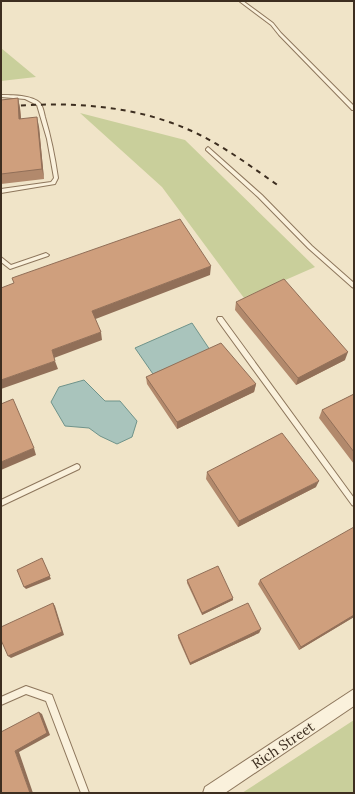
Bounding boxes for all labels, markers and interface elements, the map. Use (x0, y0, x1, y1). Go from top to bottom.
street label: Rich Street (248, 717, 318, 773)

